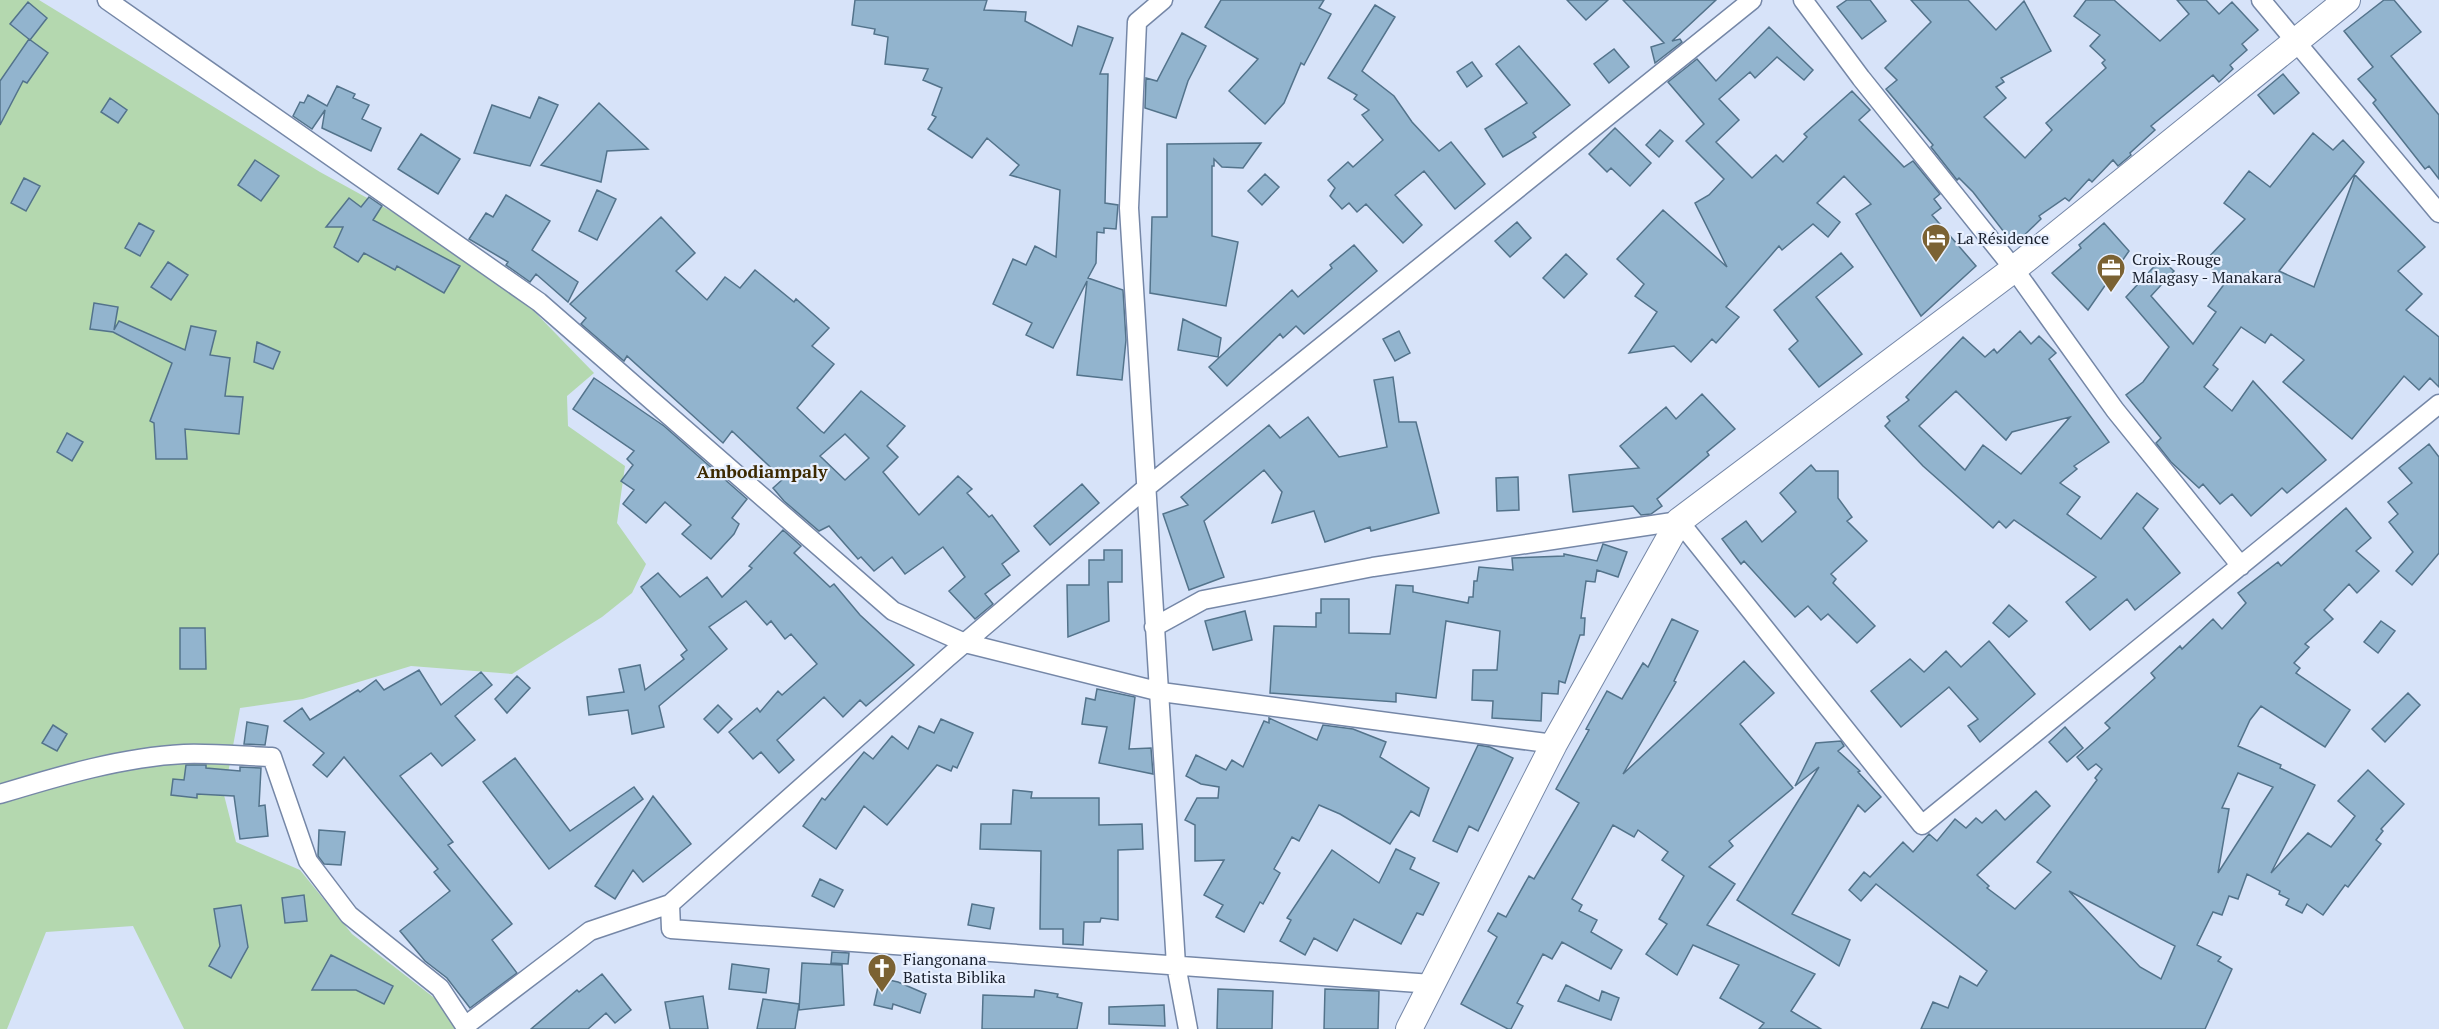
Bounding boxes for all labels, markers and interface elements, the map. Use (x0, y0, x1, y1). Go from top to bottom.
hotel icon: La Résidence (1920, 222, 1952, 264)
place label: La Résidence (1957, 227, 2049, 249)
place label: Croix-Rouge Malagasy - Manakara (2132, 248, 2282, 288)
office icon: Croix-Rouge Malagasy - Manakara (2095, 252, 2127, 294)
district label: Ambodiampaly (697, 459, 828, 483)
place label: Fiangonana Batista Biblika (903, 948, 1006, 988)
church icon: Fiangonana Batista Biblika (866, 952, 898, 994)

